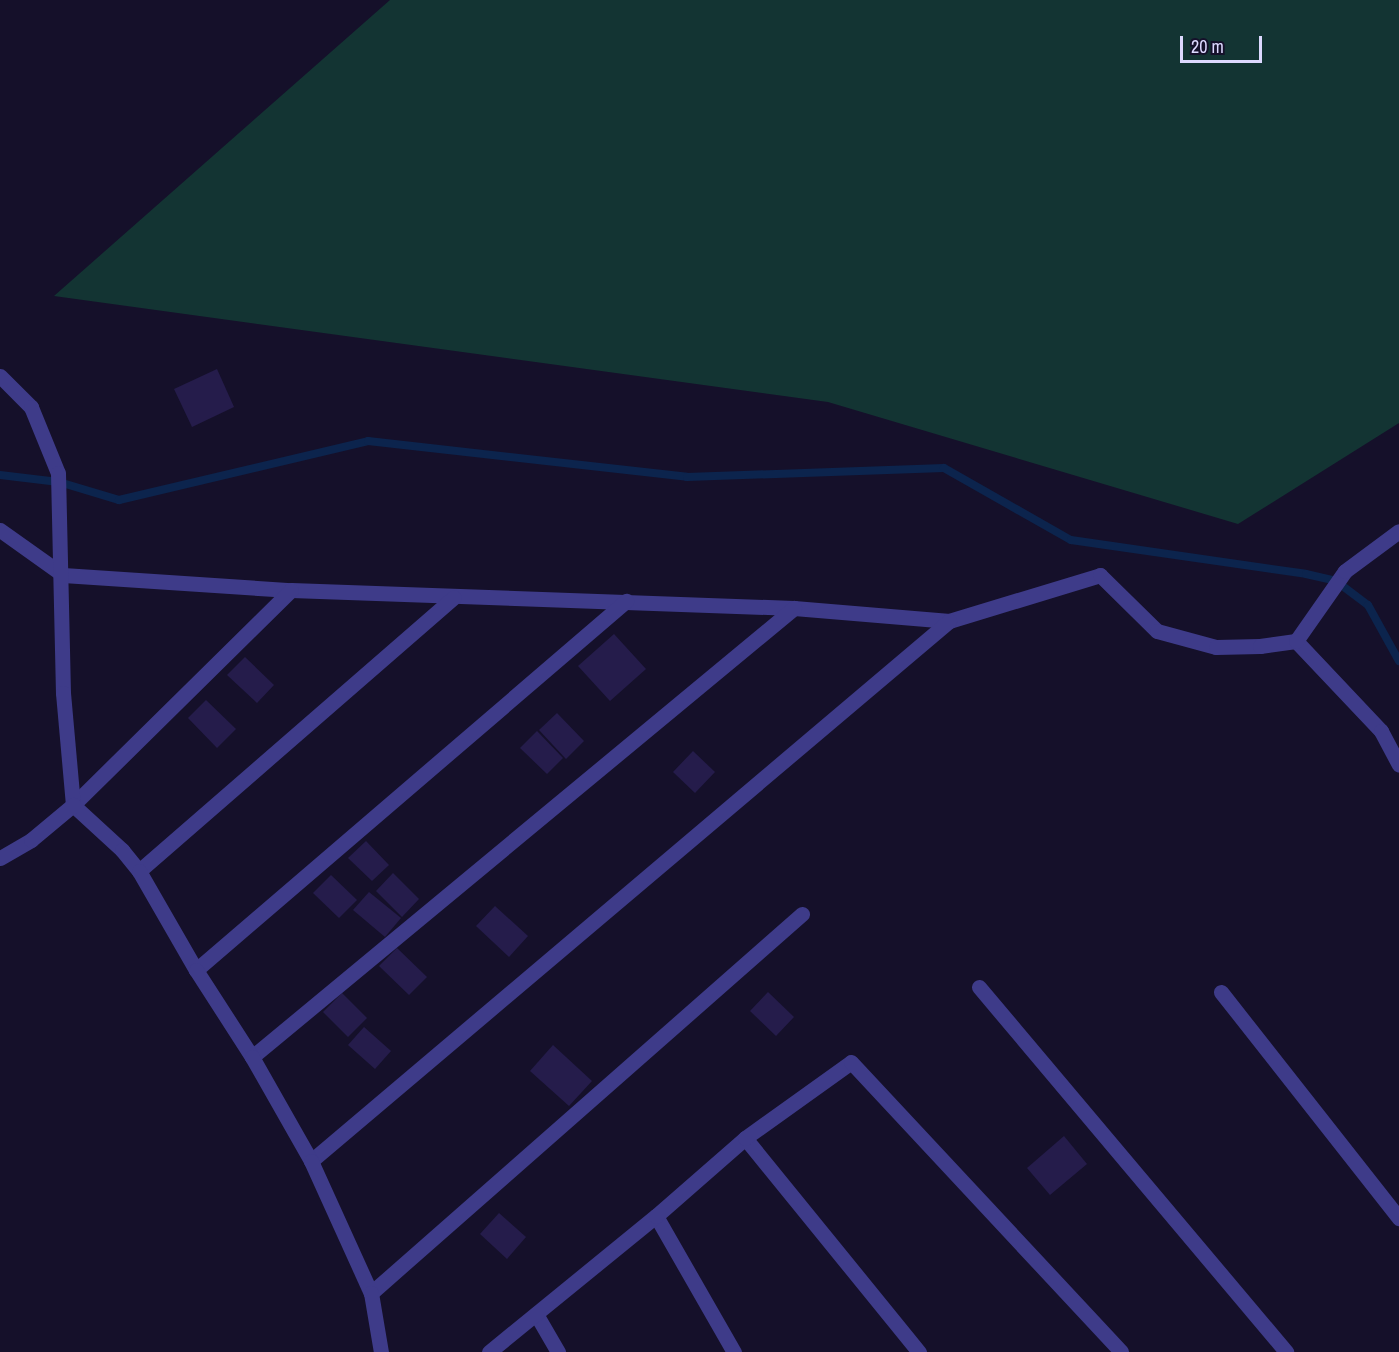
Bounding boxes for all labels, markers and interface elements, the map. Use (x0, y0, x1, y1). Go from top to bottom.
scale bar (1183, 24, 1266, 62)
text: 20 m (1191, 34, 1224, 59)

